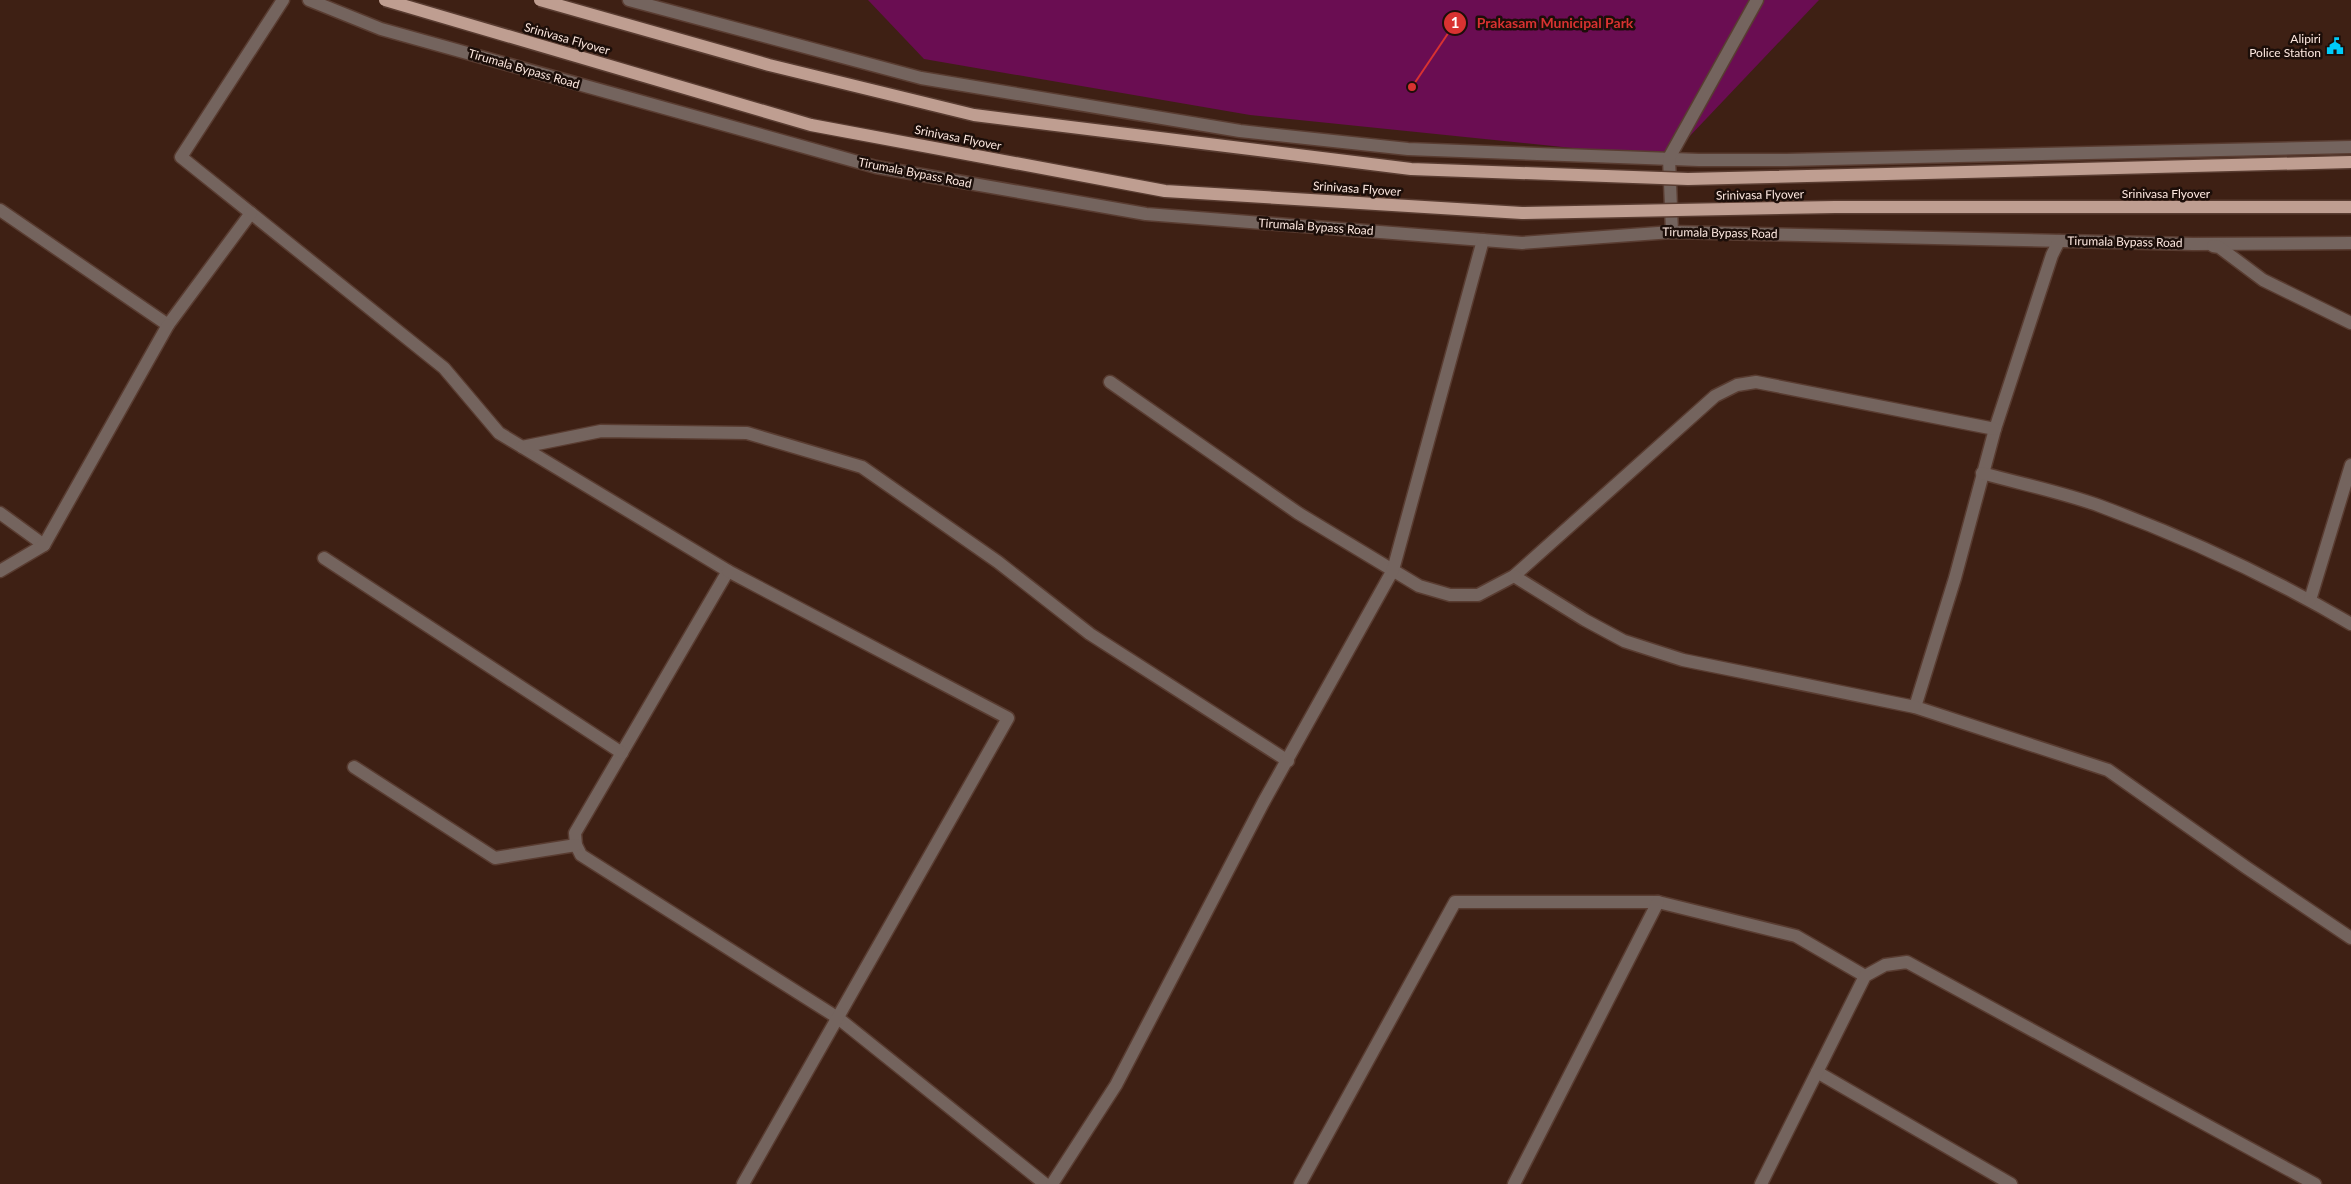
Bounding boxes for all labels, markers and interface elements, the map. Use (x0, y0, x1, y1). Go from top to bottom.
callout: Prakasam Municipal Park (1442, 8, 1644, 37)
text: 1 (1451, 13, 1459, 31)
text: Prakasam Municipal Park (1477, 14, 1634, 31)
street label: Srinivasa Flyover (523, 19, 612, 58)
place label: Alipiri Police Station (2249, 31, 2321, 60)
public building icon: Alipiri Police Station (2325, 36, 2345, 56)
street label: Tirumala Bypass Road (467, 45, 582, 92)
street label: Srinivasa Flyover (913, 122, 1004, 153)
street label: Tirumala Bypass Road (857, 154, 973, 191)
street label: Srinivasa Flyover (1312, 178, 1402, 199)
street label: Srinivasa Flyover (1716, 186, 1805, 203)
street label: Srinivasa Flyover (2122, 186, 2211, 201)
street label: Tirumala Bypass Road (1258, 215, 1374, 238)
street label: Tirumala Bypass Road (1662, 224, 1778, 241)
street label: Tirumala Bypass Road (2067, 233, 2183, 250)

